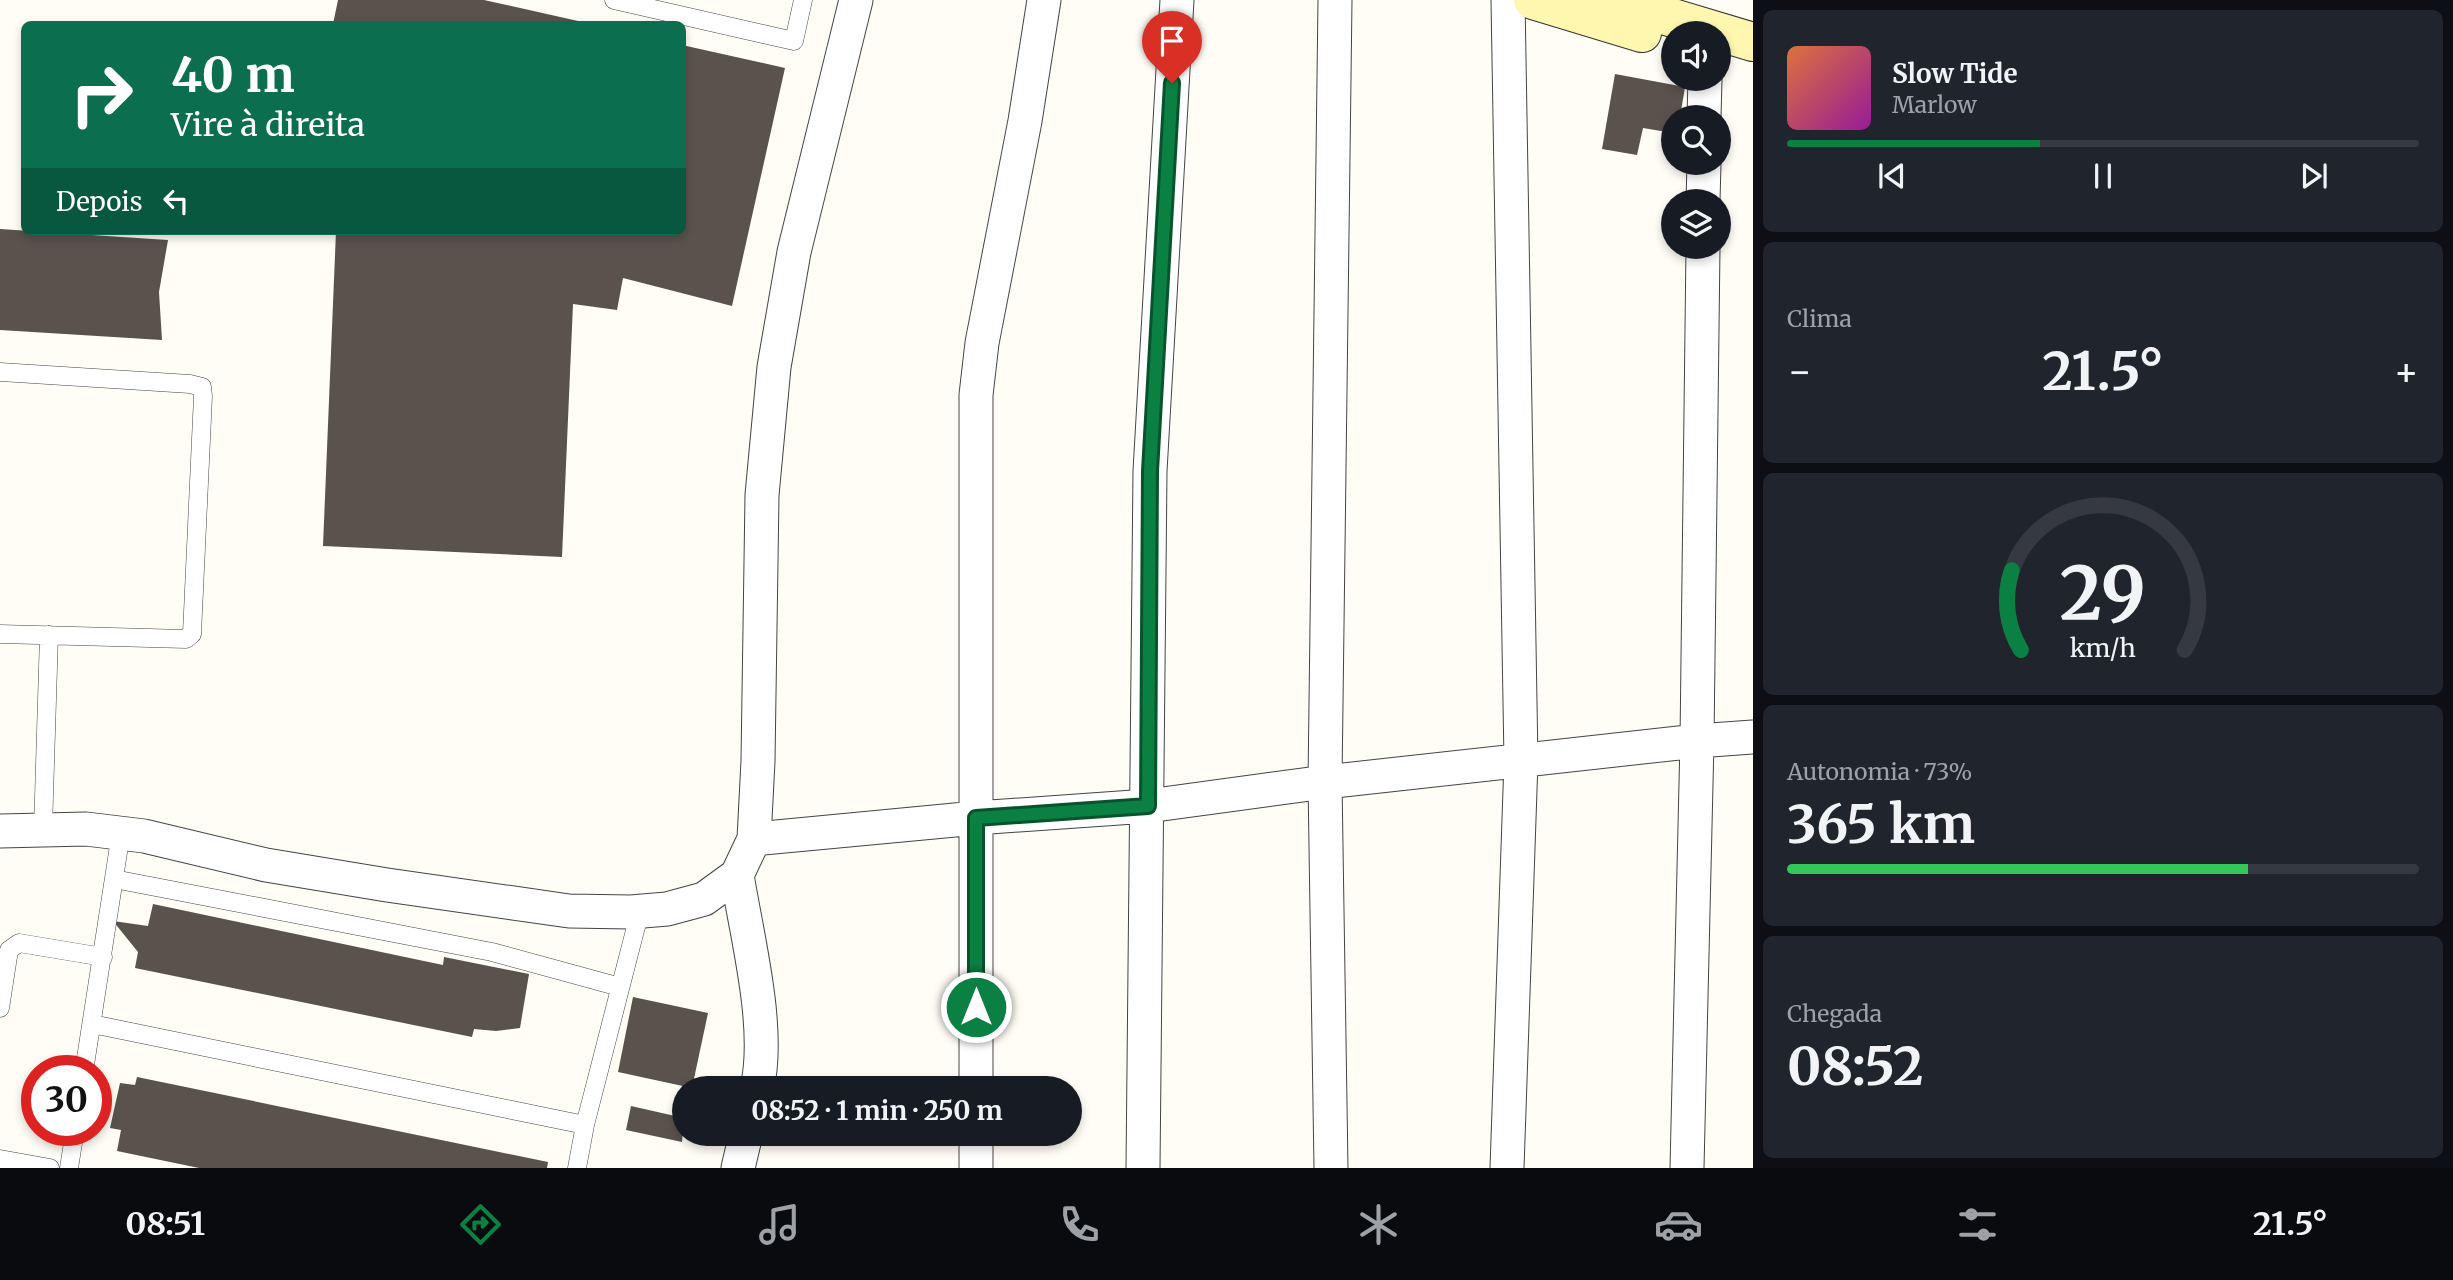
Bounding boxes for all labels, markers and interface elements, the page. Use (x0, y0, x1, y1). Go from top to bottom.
pin (1142, 11, 1202, 83)
map controls (1661, 21, 1731, 259)
button: sound (1661, 21, 1731, 91)
icon: arrive (1153, 22, 1191, 60)
text: 40 m (171, 44, 295, 105)
icon: right (56, 49, 147, 140)
text: Slow Tide (1892, 57, 2018, 90)
text: Marlow (1892, 90, 1977, 119)
text: Vire à direita (171, 105, 365, 145)
button: search (1661, 105, 1731, 175)
icon: previous (1873, 157, 1911, 195)
icon: pause (2084, 157, 2122, 195)
icon: next (2295, 157, 2333, 195)
icon: left (157, 182, 195, 220)
text: Depois (56, 185, 143, 218)
button: layers (1661, 189, 1731, 259)
text: Clima (1787, 304, 1852, 333)
text: 21.5° (2042, 339, 2164, 404)
text: − (1787, 348, 1812, 395)
text: + (2394, 348, 2419, 395)
text: 29 (2060, 548, 2146, 640)
text: km/h (2070, 632, 2136, 664)
text: Autonomia · 73% (1787, 757, 1972, 786)
text: 365 km (1787, 792, 1975, 857)
position arrow (939, 970, 1013, 1044)
text: Chegada (1787, 999, 1882, 1028)
text: 08:52 (1787, 1034, 1924, 1099)
speed limit sign: 30 (21, 1055, 112, 1146)
text: 08:52 · 1 min · 250 m (751, 1094, 1003, 1127)
icon: directions (456, 1200, 505, 1249)
icon: music (755, 1200, 804, 1249)
icon: phone (1055, 1200, 1104, 1249)
icon: climate (1354, 1200, 1403, 1249)
icon: car (1654, 1200, 1703, 1249)
icon: filters (1953, 1200, 2002, 1249)
text: 08:51 (125, 1204, 205, 1244)
text: 21.5° (2253, 1204, 2328, 1244)

